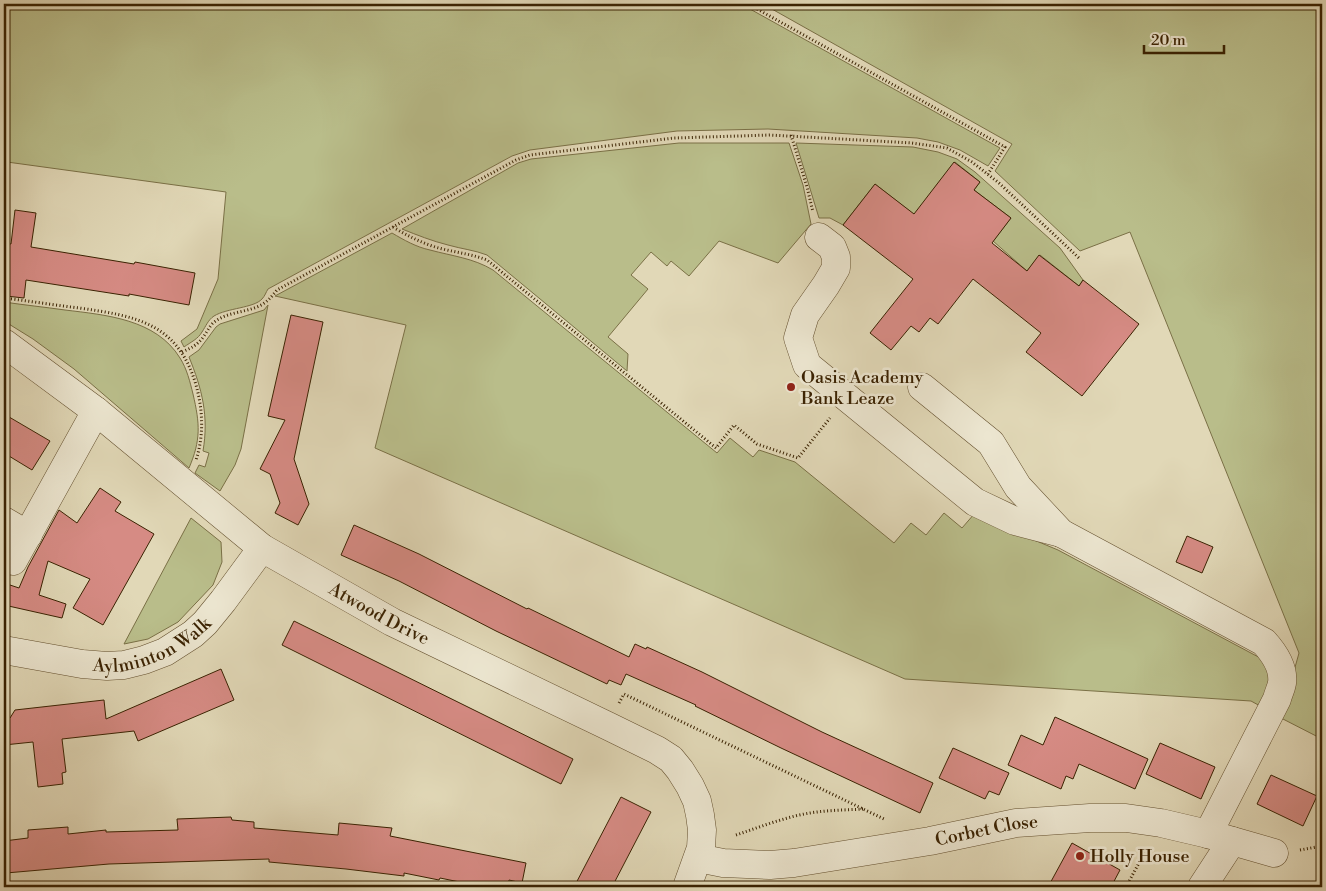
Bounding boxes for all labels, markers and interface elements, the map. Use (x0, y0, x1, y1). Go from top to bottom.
scale bar (1144, 22, 1224, 54)
text: 20 m (1151, 31, 1186, 50)
place label: Oasis Academy Bank Leaze (800, 366, 924, 410)
marker: Oasis Academy Bank Leaze (785, 381, 797, 393)
street label: Atwood Drive (324, 577, 433, 650)
street label: Aylminton Walk (91, 611, 217, 678)
street label: Corbet Close (933, 810, 1039, 851)
place label: Holly House (1090, 845, 1190, 868)
marker: Holly House (1074, 850, 1086, 862)

